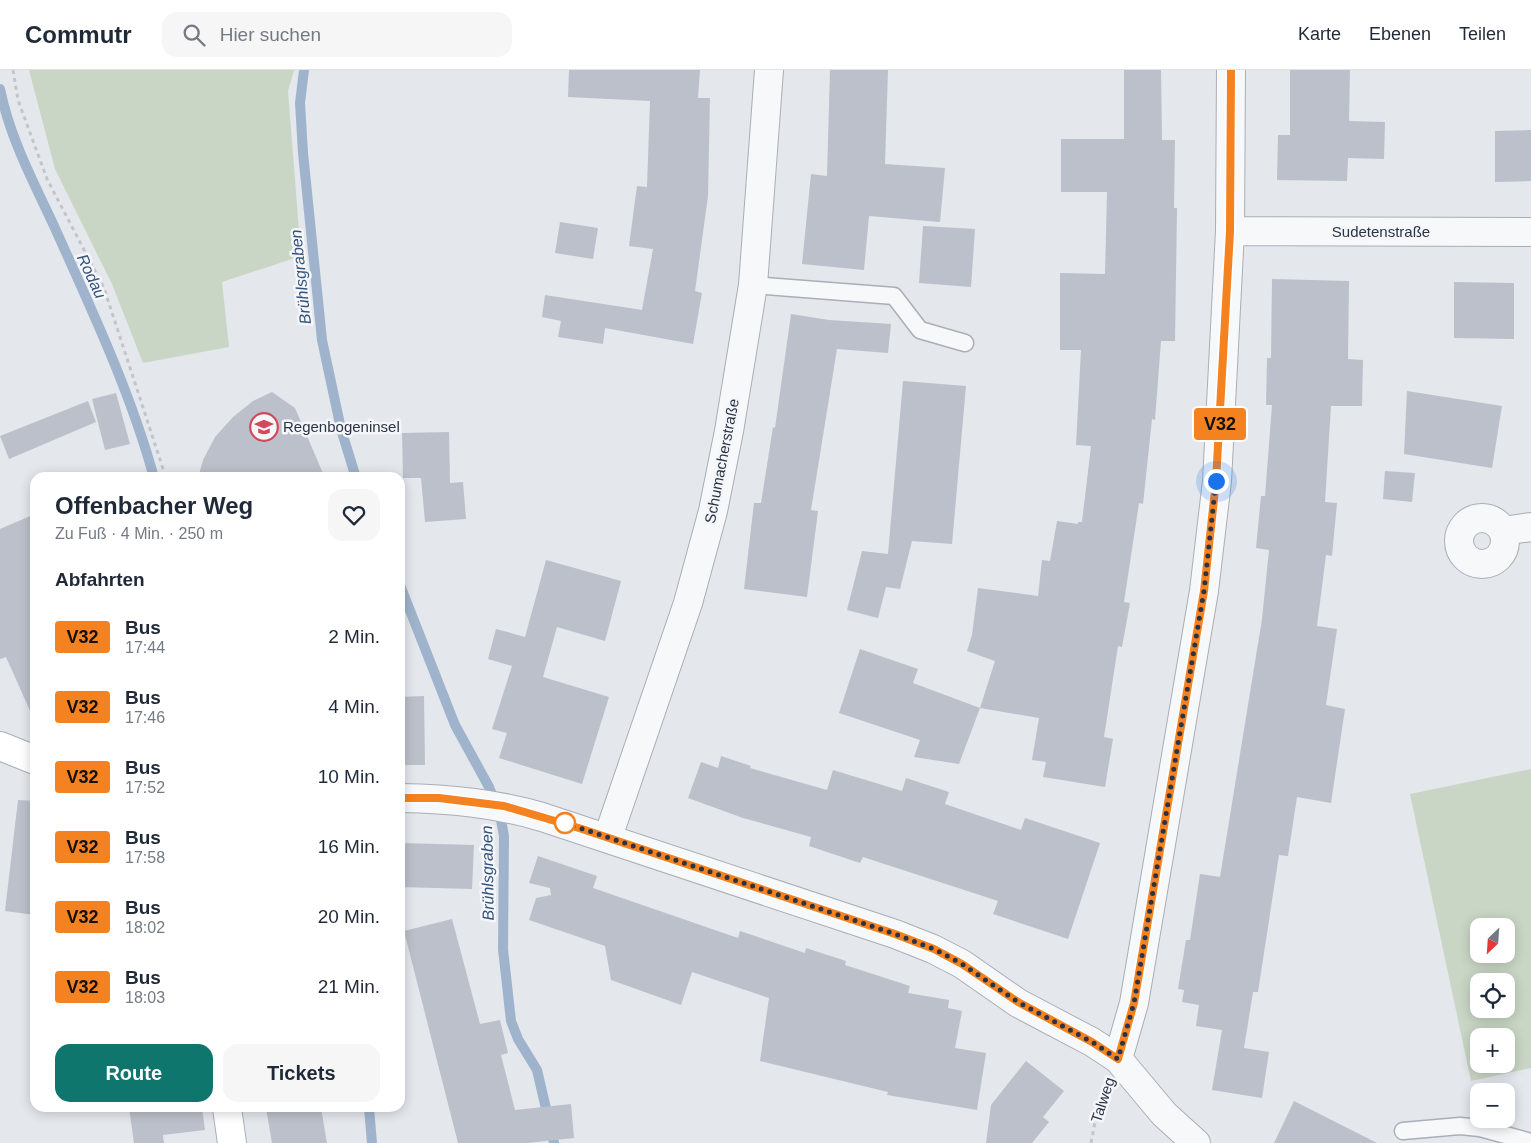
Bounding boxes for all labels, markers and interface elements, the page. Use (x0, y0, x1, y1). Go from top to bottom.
search box (162, 12, 512, 57)
text: Commutr (25, 21, 132, 48)
icon: search (180, 21, 208, 49)
text: Hier suchen (220, 24, 321, 45)
text: Karte (1298, 24, 1341, 44)
text: Ebenen (1369, 24, 1431, 44)
text: Teilen (1459, 24, 1506, 44)
street label: Sudetenstraße (1332, 223, 1430, 240)
water label: Brühlsgraben (287, 229, 314, 325)
water label: Rodau (74, 251, 109, 301)
street label: Schumacherstraße (701, 397, 742, 525)
line badge: V32 (1191, 408, 1249, 440)
school or university icon: Regenbogeninsel (249, 412, 279, 442)
text: V32 (1204, 414, 1236, 434)
place label: Regenbogeninsel (283, 418, 400, 435)
your location (1204, 469, 1229, 494)
button: heart (328, 489, 380, 541)
text: Offenbacher Weg (55, 492, 253, 519)
text: Zu Fuß · 4 Min. · 250 m (55, 525, 223, 542)
text: Abfahrten (55, 569, 145, 590)
text: Bus (125, 617, 161, 638)
text: 2 Min. (328, 626, 380, 647)
text: V32 (66, 627, 99, 647)
text: 17:44 (125, 639, 165, 656)
text: Bus (125, 687, 161, 708)
text: 4 Min. (328, 696, 380, 717)
text: V32 (66, 697, 99, 717)
text: 17:46 (125, 709, 165, 726)
text: Bus (125, 757, 161, 778)
text: 10 Min. (318, 766, 380, 787)
text: V32 (66, 767, 99, 787)
text: 17:52 (125, 779, 165, 796)
unlabelled marker (554, 812, 576, 834)
water label: Brühlsgraben (478, 825, 497, 921)
text: Bus (125, 827, 161, 848)
text: 16 Min. (318, 836, 380, 857)
text: V32 (66, 837, 99, 857)
text: 17:58 (125, 849, 165, 866)
text: Bus (125, 897, 161, 918)
text: 20 Min. (318, 906, 380, 927)
text: V32 (66, 907, 99, 927)
north arrow (1470, 918, 1515, 962)
map controls (1470, 918, 1515, 1128)
text: 18:02 (125, 919, 165, 936)
text: Bus (125, 967, 161, 988)
button: locate (1470, 973, 1515, 1018)
text: 21 Min. (318, 976, 380, 997)
text: V32 (66, 977, 99, 997)
text: 18:03 (125, 989, 165, 1006)
button: + (1470, 1028, 1515, 1073)
button: Route (55, 1044, 213, 1102)
button: Tickets (223, 1044, 380, 1102)
street label: Talweg (1087, 1075, 1118, 1125)
button: − (1470, 1083, 1515, 1128)

